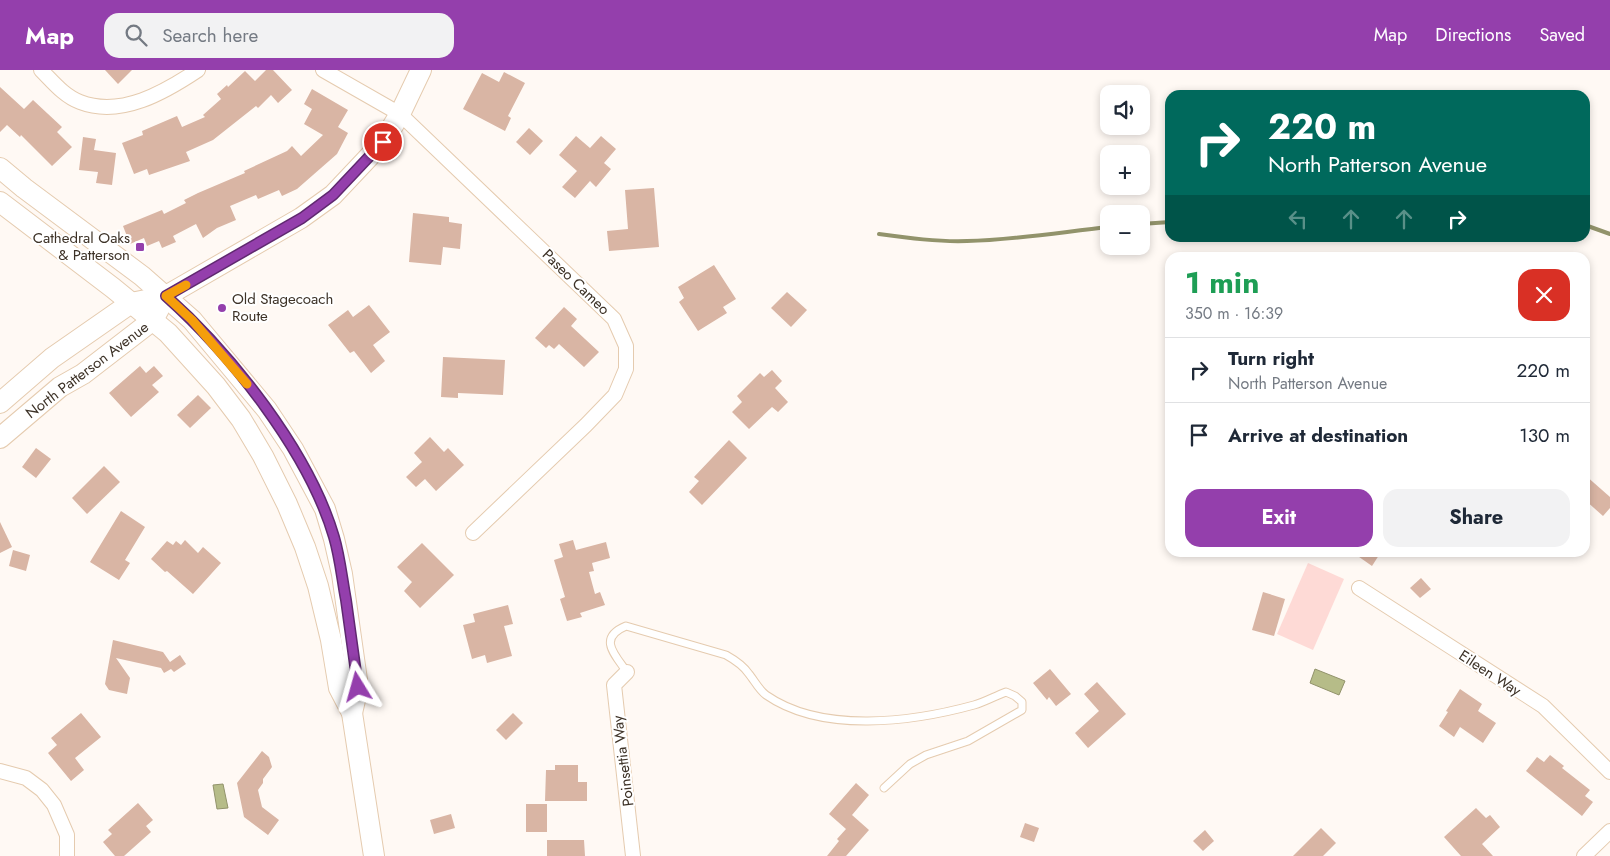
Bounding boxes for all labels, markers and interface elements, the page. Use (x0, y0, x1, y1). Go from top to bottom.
search box (104, 13, 454, 58)
text: Map (25, 18, 74, 53)
icon: search (122, 21, 150, 49)
text: Search here (162, 22, 258, 49)
text: Map (1374, 22, 1407, 48)
text: Directions (1435, 22, 1511, 48)
text: Saved (1539, 22, 1585, 48)
map controls (1100, 85, 1150, 255)
button: sound (1100, 85, 1150, 135)
text: 220 m (1268, 102, 1376, 152)
icon: right (1185, 110, 1250, 175)
pin (362, 121, 404, 163)
icon: arrive (369, 128, 397, 156)
button: + (1100, 145, 1150, 195)
text: North Patterson Avenue (1268, 148, 1487, 180)
button: − (1100, 205, 1150, 255)
icon: left (1284, 205, 1312, 233)
icon: ahead (1337, 205, 1365, 233)
icon: ahead (1390, 205, 1418, 233)
icon: right (1443, 205, 1471, 233)
place label: Cathedral Oaks & Patterson (33, 227, 130, 266)
marker: Cathedral Oaks & Patterson (134, 241, 146, 253)
street label: Paseo Cameo (537, 244, 615, 320)
text: 1 min (1185, 261, 1259, 304)
button: close (1518, 269, 1570, 321)
place label: Old Stagecoach Route (232, 288, 333, 327)
marker: Old Stagecoach Route (216, 302, 228, 314)
text: 350 m · 16:39 (1185, 302, 1283, 325)
street label: North Patterson Avenue (21, 316, 153, 424)
text: Turn right (1228, 345, 1314, 372)
icon: right (1185, 356, 1213, 384)
text: 220 m (1516, 357, 1570, 384)
text: North Patterson Avenue (1228, 372, 1387, 395)
icon: arrive (1185, 421, 1213, 449)
text: Arrive at destination (1228, 422, 1408, 449)
text: 130 m (1519, 422, 1570, 449)
button: Exit (1185, 489, 1373, 547)
button: Share (1383, 489, 1570, 547)
street label: Eileen Way (1454, 645, 1526, 702)
position arrow (331, 660, 383, 712)
street label: Poinsettia Way (606, 714, 639, 808)

